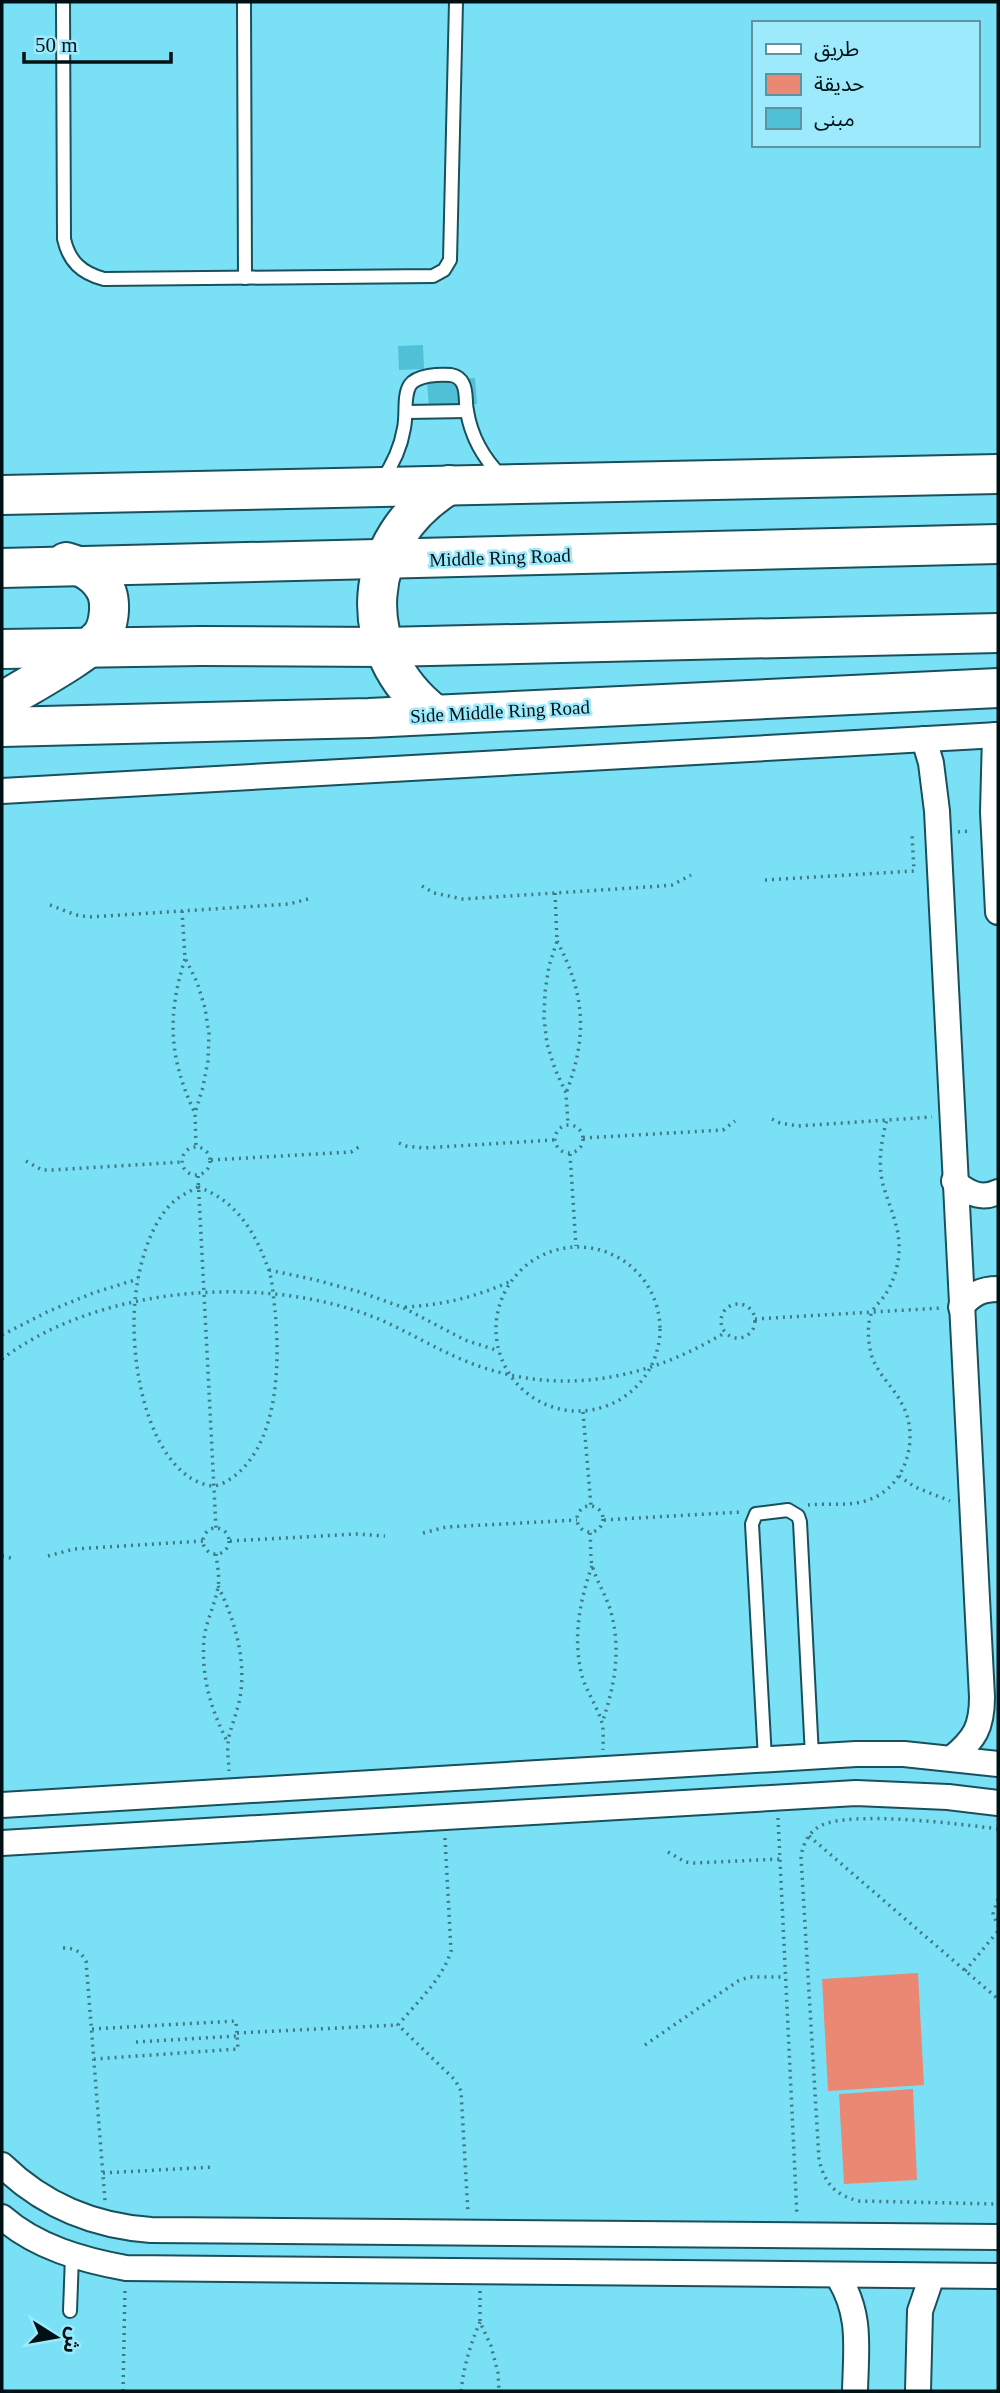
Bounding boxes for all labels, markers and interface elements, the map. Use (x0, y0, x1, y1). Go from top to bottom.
scale bar (24, 21, 172, 65)
legend (752, 21, 979, 147)
text: 50 m (35, 33, 78, 57)
text: طريق (814, 37, 859, 62)
text: حديقة (814, 72, 864, 96)
text: مبنى (814, 107, 855, 131)
street label: Middle Ring Road (429, 545, 572, 570)
street label: Side Middle Ring Road (410, 696, 591, 727)
north arrow (21, 2302, 91, 2372)
text: ش (59, 2325, 85, 2355)

